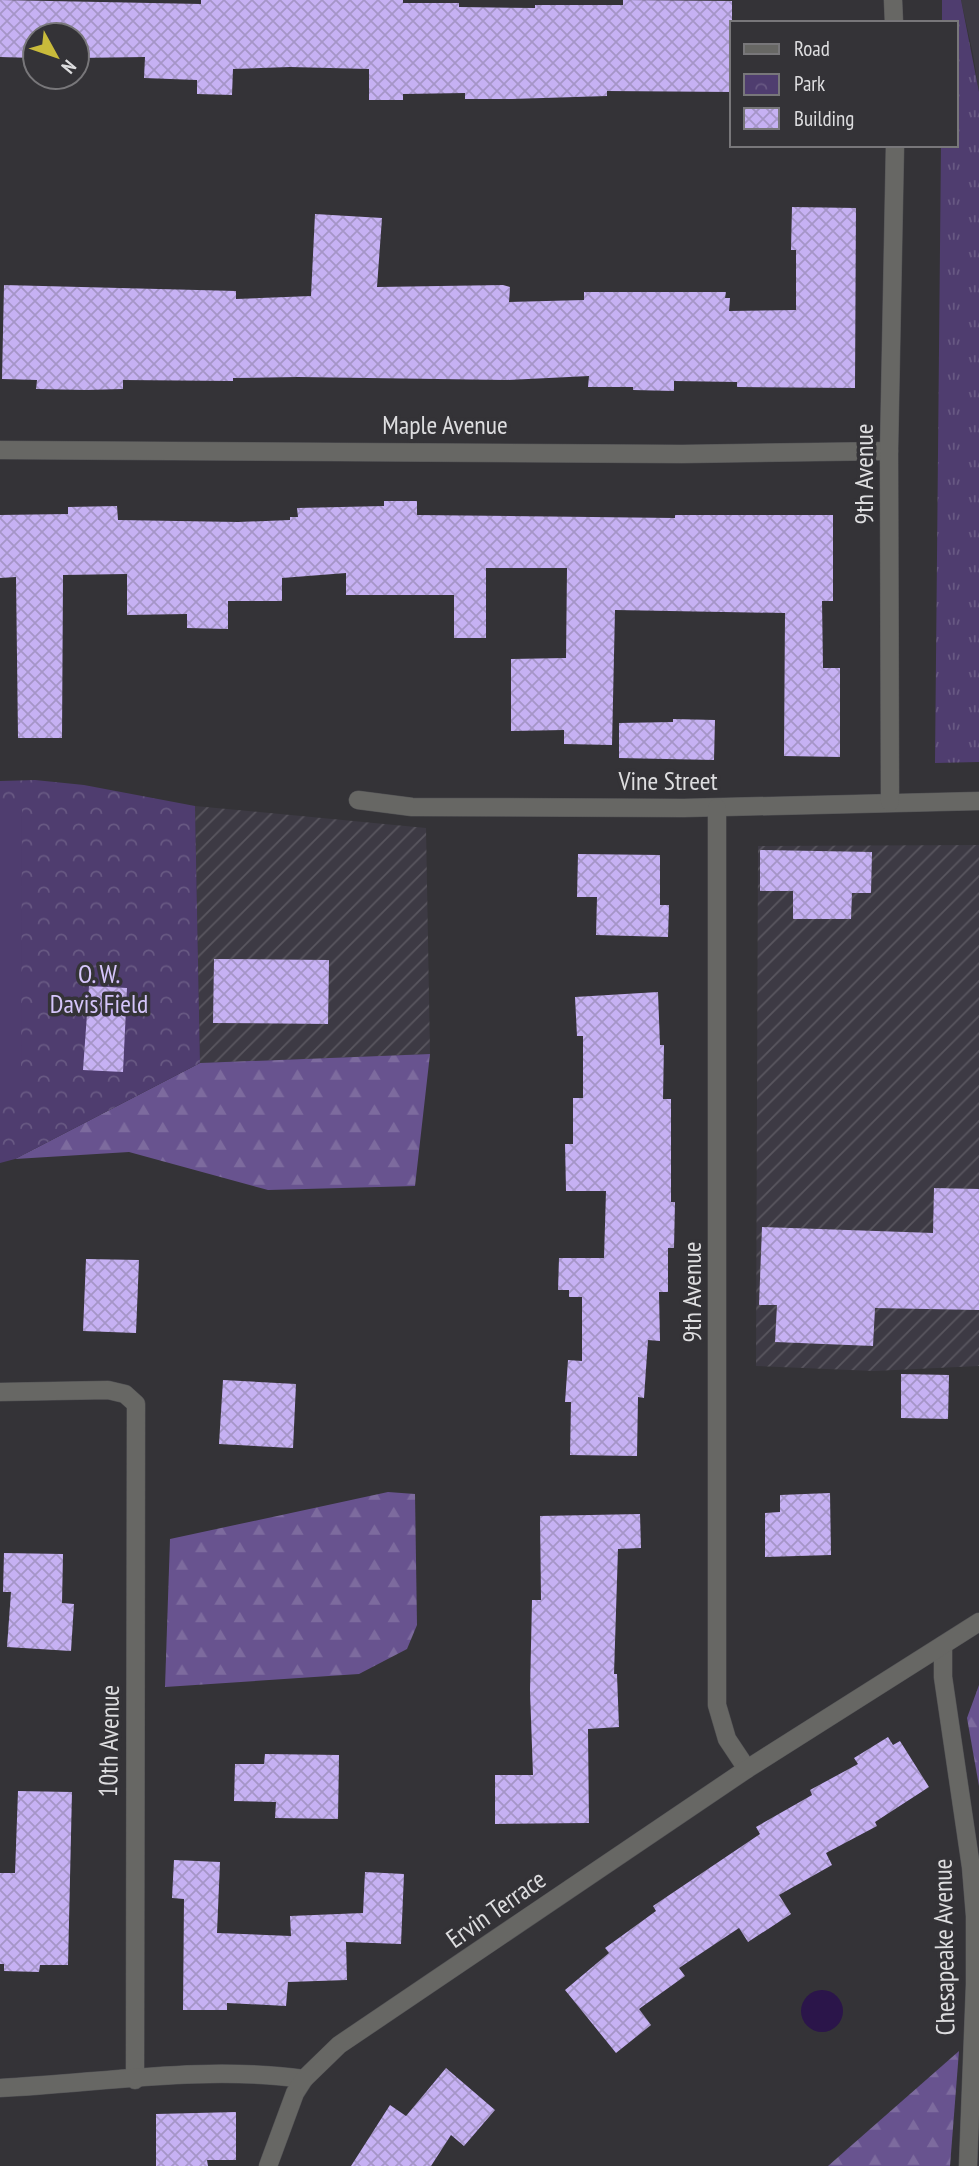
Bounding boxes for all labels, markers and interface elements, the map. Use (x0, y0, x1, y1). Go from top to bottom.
north arrow (21, 21, 91, 91)
legend (730, 21, 958, 147)
text: Road (794, 35, 830, 62)
text: N (57, 55, 82, 79)
text: Park (794, 70, 825, 97)
text: Building (794, 105, 854, 132)
street label: Maple Avenue (382, 408, 508, 441)
street label: 9th Avenue (847, 424, 880, 524)
street label: Vine Street (617, 764, 718, 797)
park label: O. W. Davis Field (50, 957, 148, 1020)
street label: 9th Avenue (675, 1242, 708, 1342)
street label: 10th Avenue (91, 1684, 126, 1798)
street label: Chesapeake Avenue (925, 1858, 962, 2036)
street label: Ervin Terrace (439, 1862, 552, 1955)

